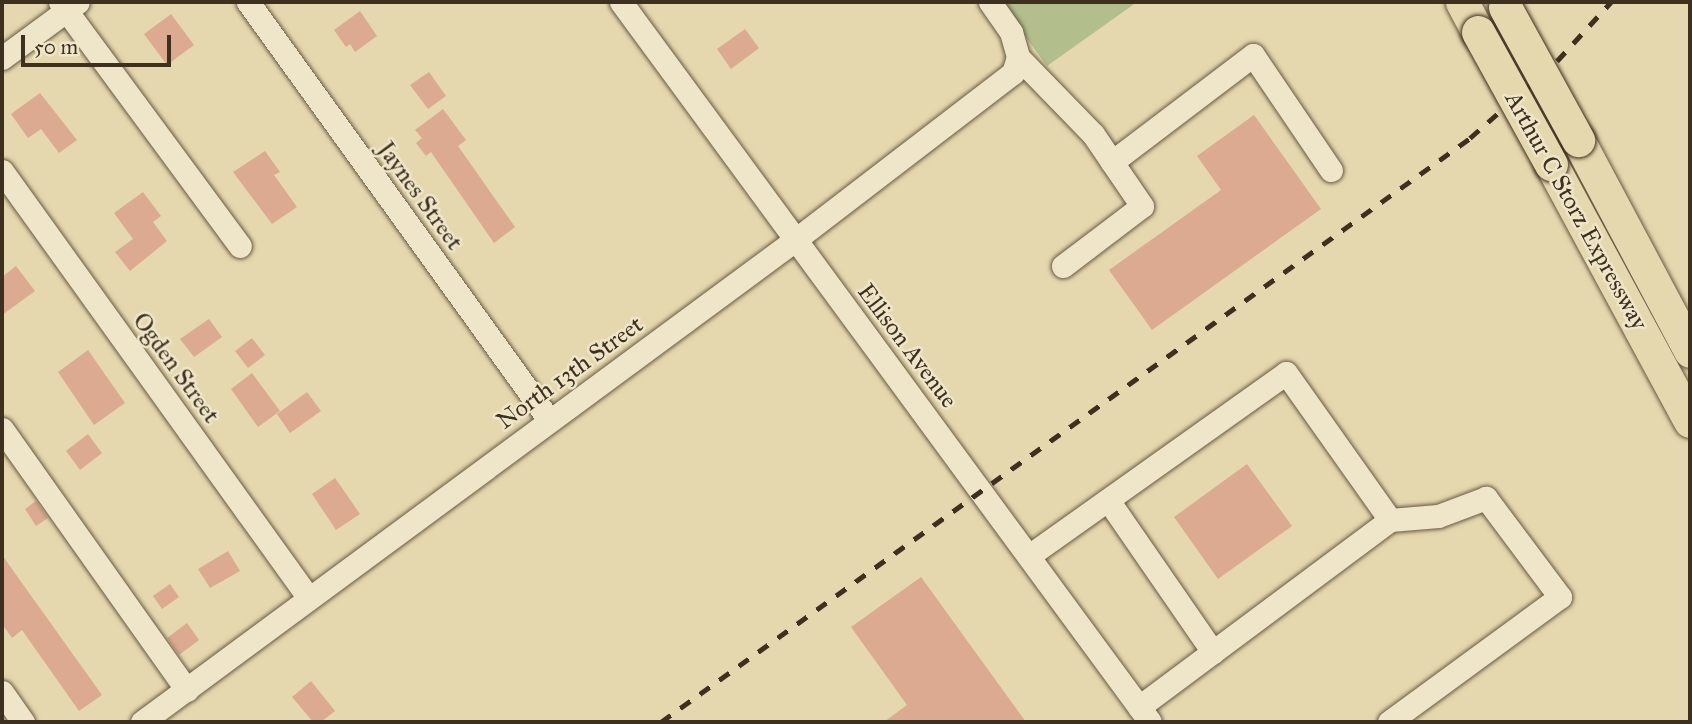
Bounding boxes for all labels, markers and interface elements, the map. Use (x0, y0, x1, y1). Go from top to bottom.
scale bar (24, 21, 175, 65)
text: 50 m (34, 34, 78, 60)
street label: Arthur C Storz Expressway (1498, 87, 1654, 335)
street label: Jaynes Street (371, 136, 469, 256)
street label: Ellison Avenue (851, 278, 963, 414)
street label: Ogden Street (126, 307, 226, 429)
street label: North 13th Street (491, 310, 649, 436)

